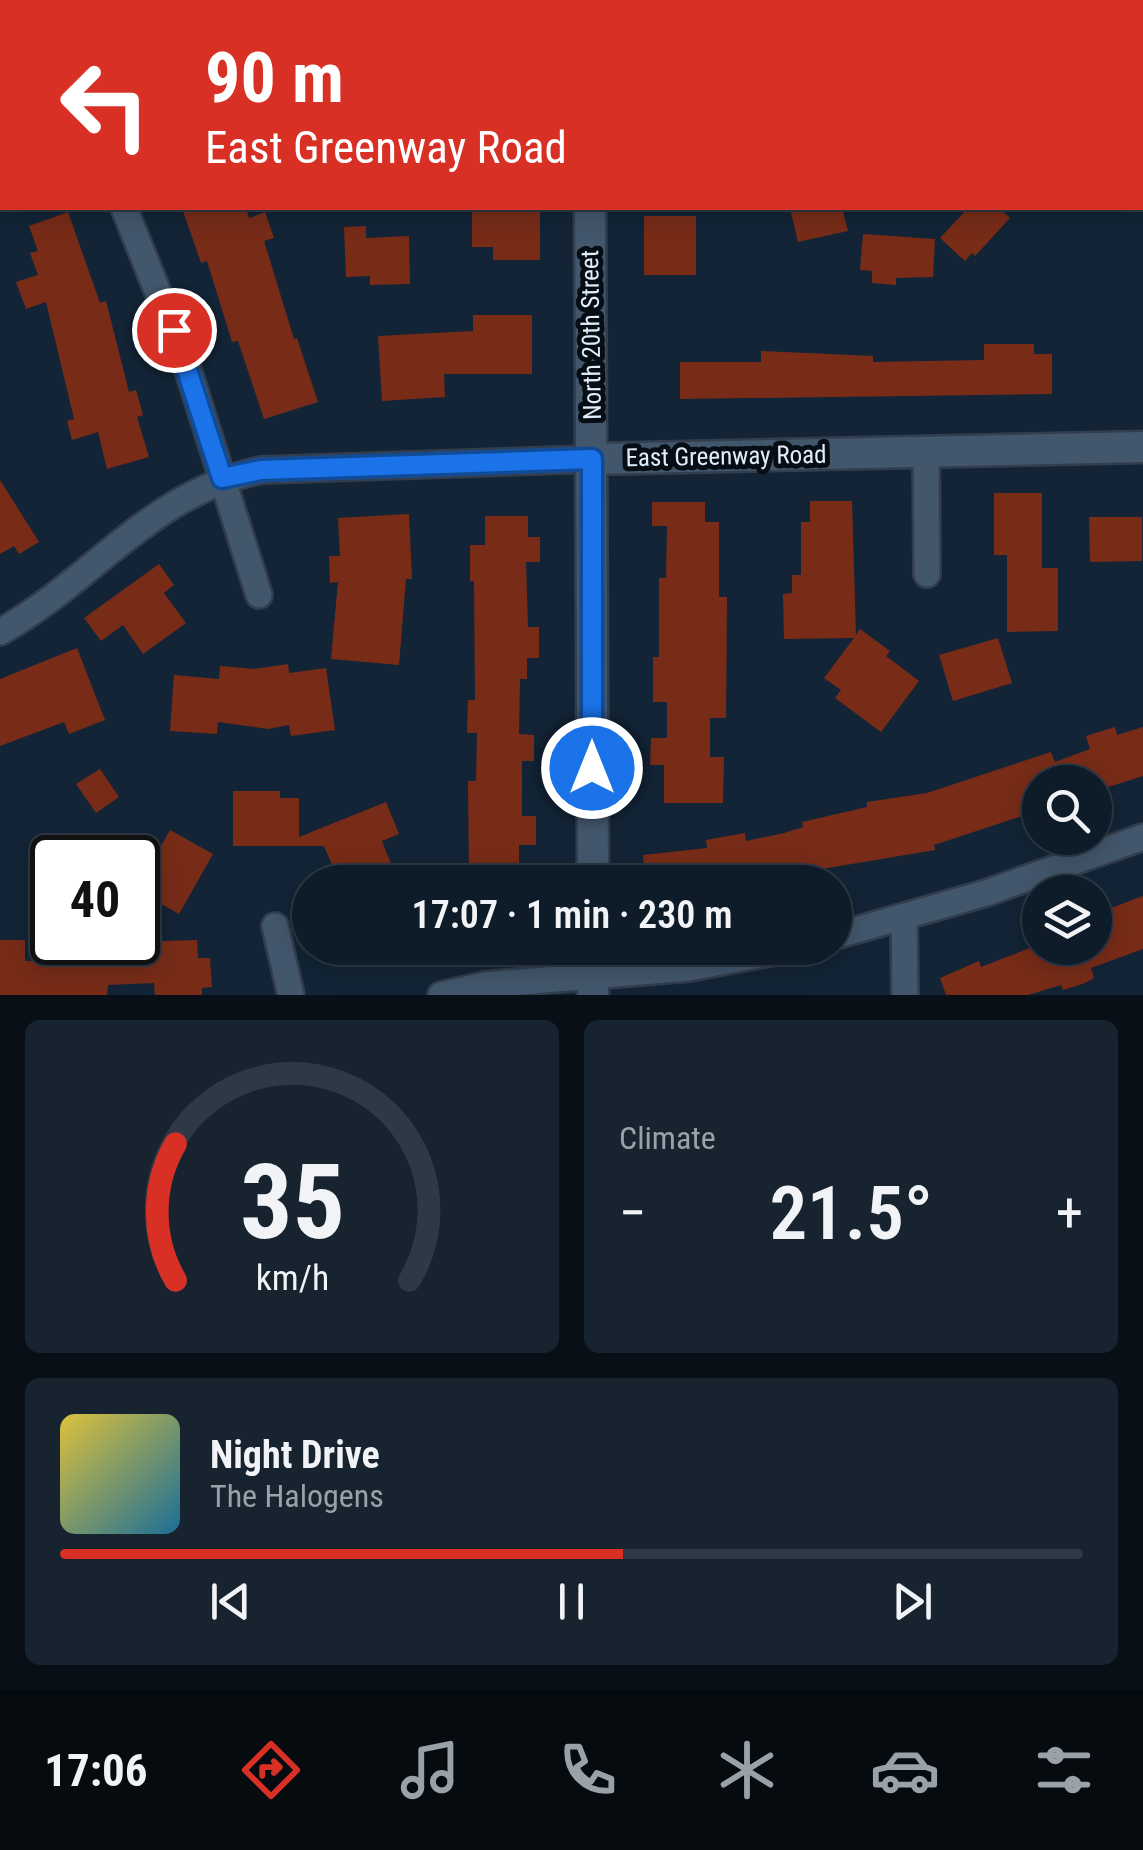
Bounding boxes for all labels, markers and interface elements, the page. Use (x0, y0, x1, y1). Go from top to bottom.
text: 90 m (205, 37, 344, 119)
icon: left (40, 40, 170, 170)
text: East Greenway Road (205, 121, 567, 174)
street label: North 20th Street (575, 250, 607, 420)
pin (132, 288, 217, 373)
icon: arrive (147, 303, 202, 358)
street label: East Greenway Road (625, 440, 827, 472)
position arrow (540, 716, 644, 820)
map controls (1022, 765, 1112, 965)
button: search (1022, 765, 1112, 855)
speed limit sign: 40 (30, 835, 160, 965)
button: layers (1022, 875, 1112, 965)
text: 17:07 · 1 min · 230 m (412, 893, 732, 937)
text: Climate (619, 1119, 716, 1157)
text: 35 (239, 1142, 345, 1263)
text: 21.5° (769, 1169, 933, 1257)
text: − (619, 1181, 647, 1245)
text: + (1056, 1181, 1083, 1245)
text: km/h (255, 1257, 329, 1299)
text: Night Drive (210, 1433, 380, 1477)
text: The Halogens (210, 1477, 384, 1515)
icon: previous (203, 1574, 258, 1629)
icon: pause (544, 1574, 599, 1629)
icon: next (885, 1574, 940, 1629)
icon: directions (236, 1735, 306, 1805)
icon: music (395, 1735, 465, 1805)
icon: phone (553, 1735, 623, 1805)
icon: climate (712, 1735, 782, 1805)
icon: car (870, 1735, 940, 1805)
icon: filters (1029, 1735, 1099, 1805)
text: 17:06 (44, 1744, 148, 1797)

